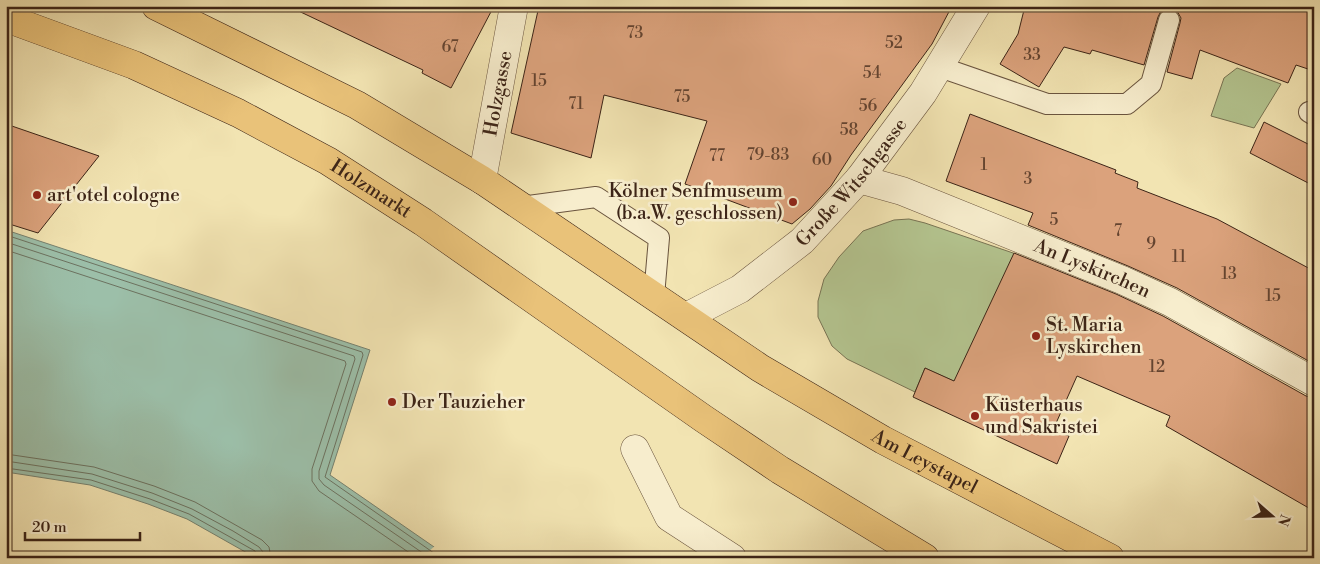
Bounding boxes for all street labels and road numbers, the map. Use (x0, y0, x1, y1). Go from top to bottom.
street label: Holzgasse (478, 49, 518, 138)
street label: Große Witschgasse (791, 113, 912, 252)
street label: Holzmarkt (326, 154, 416, 224)
street label: An Lyskirchen (1030, 233, 1154, 303)
street label: Am Leystapel (866, 424, 982, 499)

